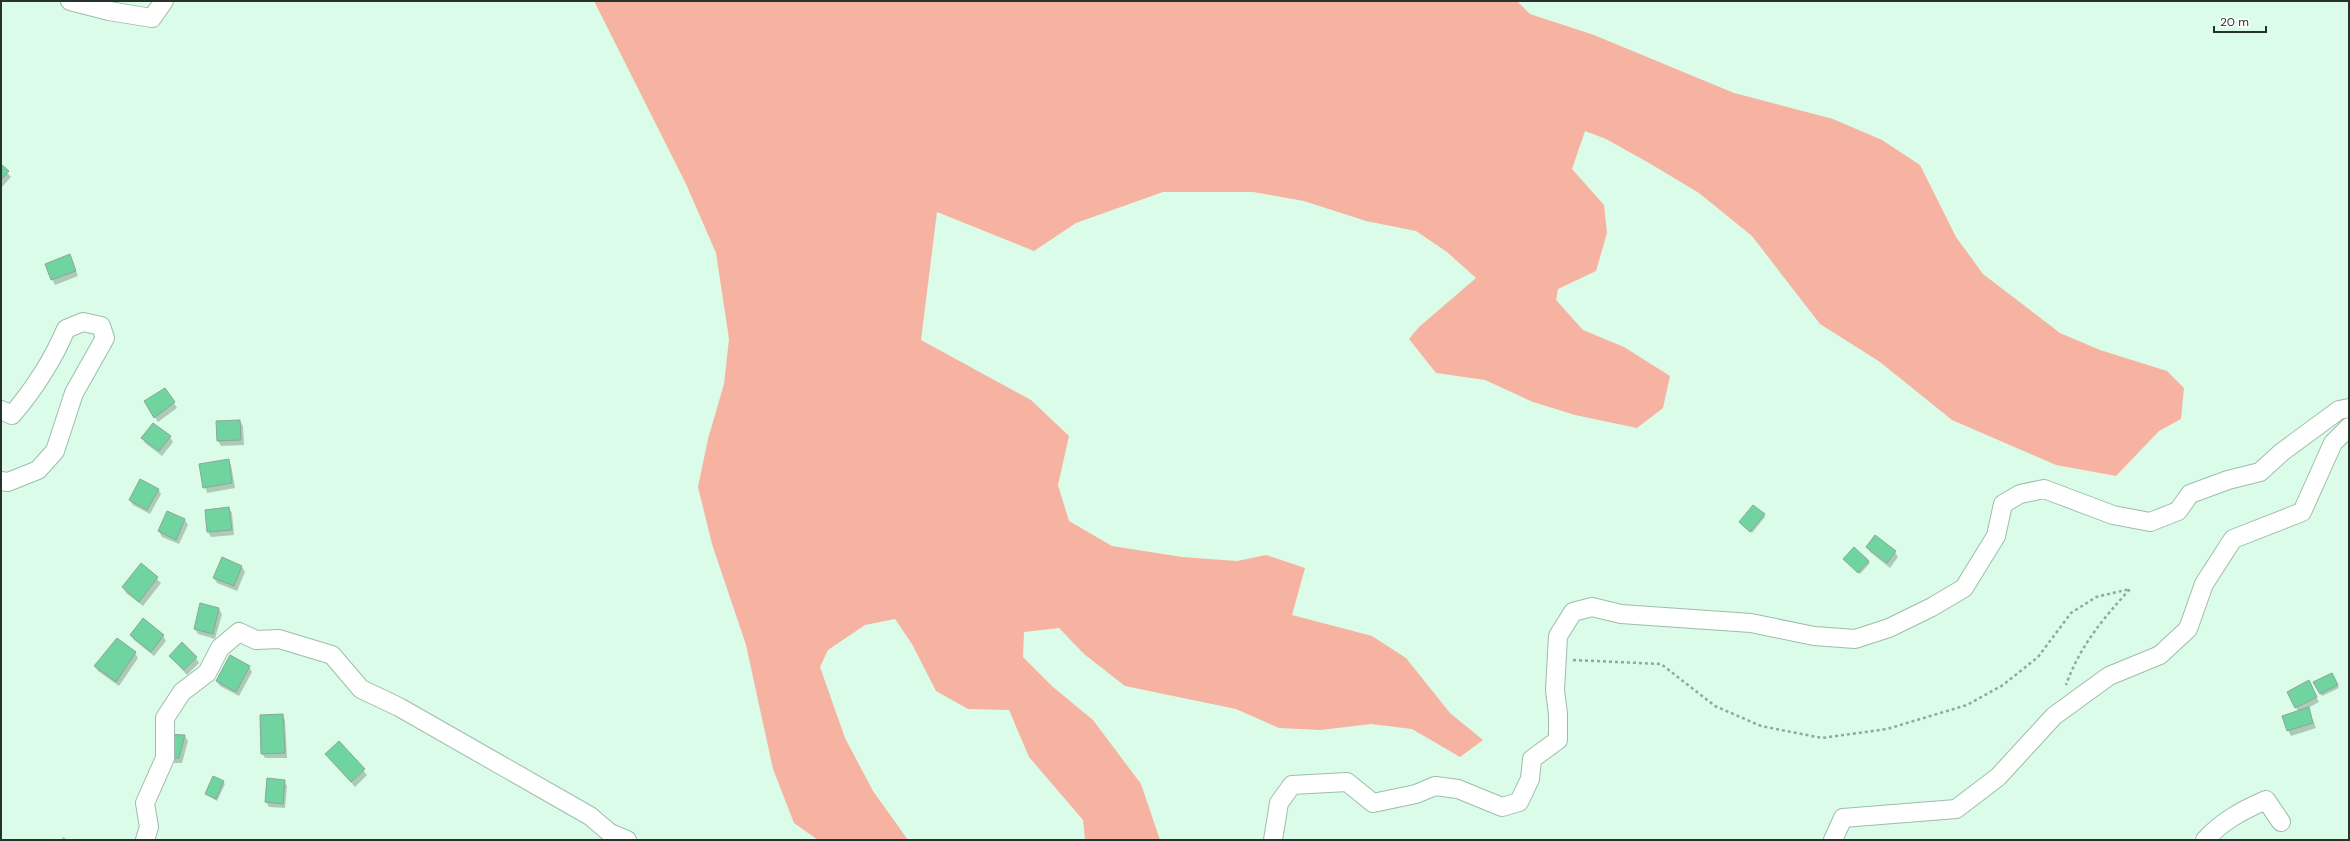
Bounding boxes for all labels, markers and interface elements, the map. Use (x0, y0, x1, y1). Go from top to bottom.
scale bar (2214, 8, 2266, 34)
text: 20 m (2220, 14, 2249, 30)

